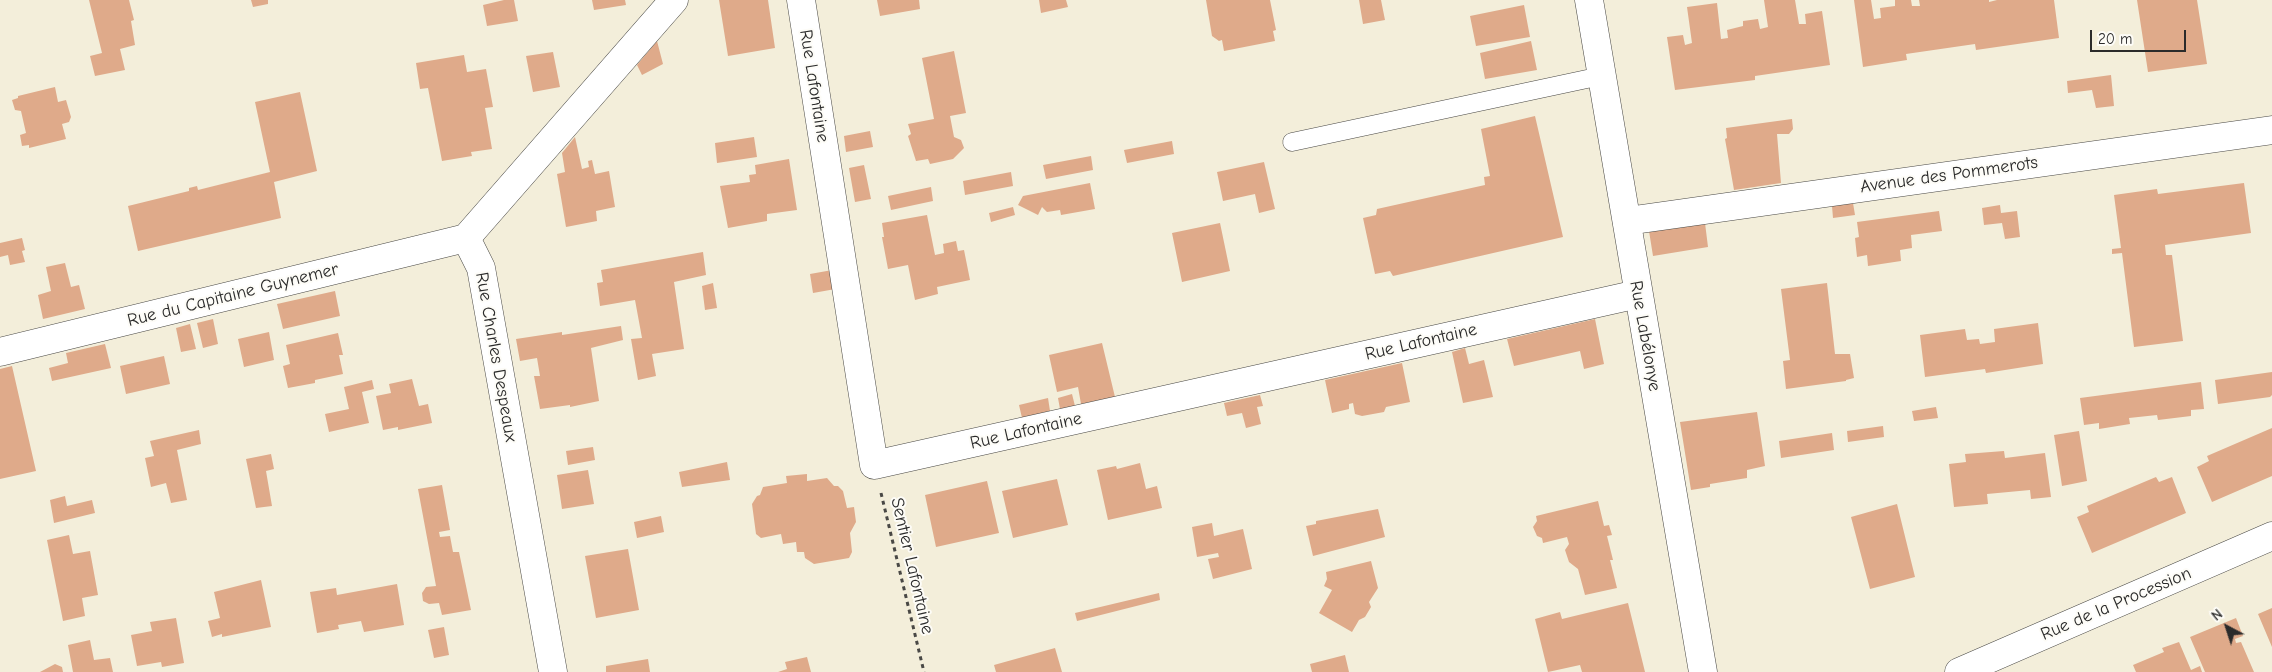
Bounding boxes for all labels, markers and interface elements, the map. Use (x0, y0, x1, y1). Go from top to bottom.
scale bar (2092, 20, 2188, 52)
street label: Rue Lafontaine (794, 28, 834, 144)
text: 20 m (2098, 30, 2132, 48)
street label: Avenue des Pommerots (1859, 152, 2039, 198)
street label: Rue du Capitaine Guynemer (125, 258, 341, 332)
street label: Rue Charles Despeaux (470, 270, 522, 444)
street label: Rue Labélonye (1625, 279, 1665, 393)
street label: Rue Lafontaine (1363, 319, 1479, 365)
street label: Rue Lafontaine (968, 408, 1084, 454)
street label: Sentier Lafontaine (886, 496, 938, 636)
street label: Rue de la Procession (2037, 563, 2195, 645)
north arrow (2202, 602, 2252, 652)
text: N (2208, 606, 2226, 625)

